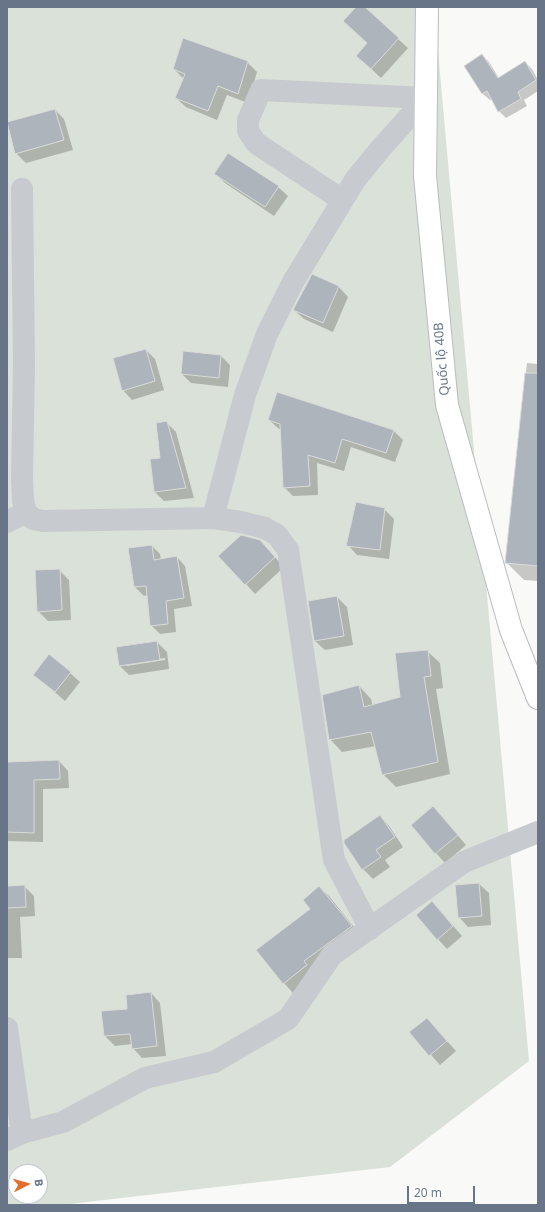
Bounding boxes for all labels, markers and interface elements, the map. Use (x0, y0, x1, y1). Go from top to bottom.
street label: Quốc lộ 40B (431, 322, 453, 396)
north arrow (8, 1164, 48, 1204)
text: B (32, 1178, 47, 1187)
scale bar (409, 1178, 477, 1204)
text: 20 m (414, 1184, 442, 1201)

